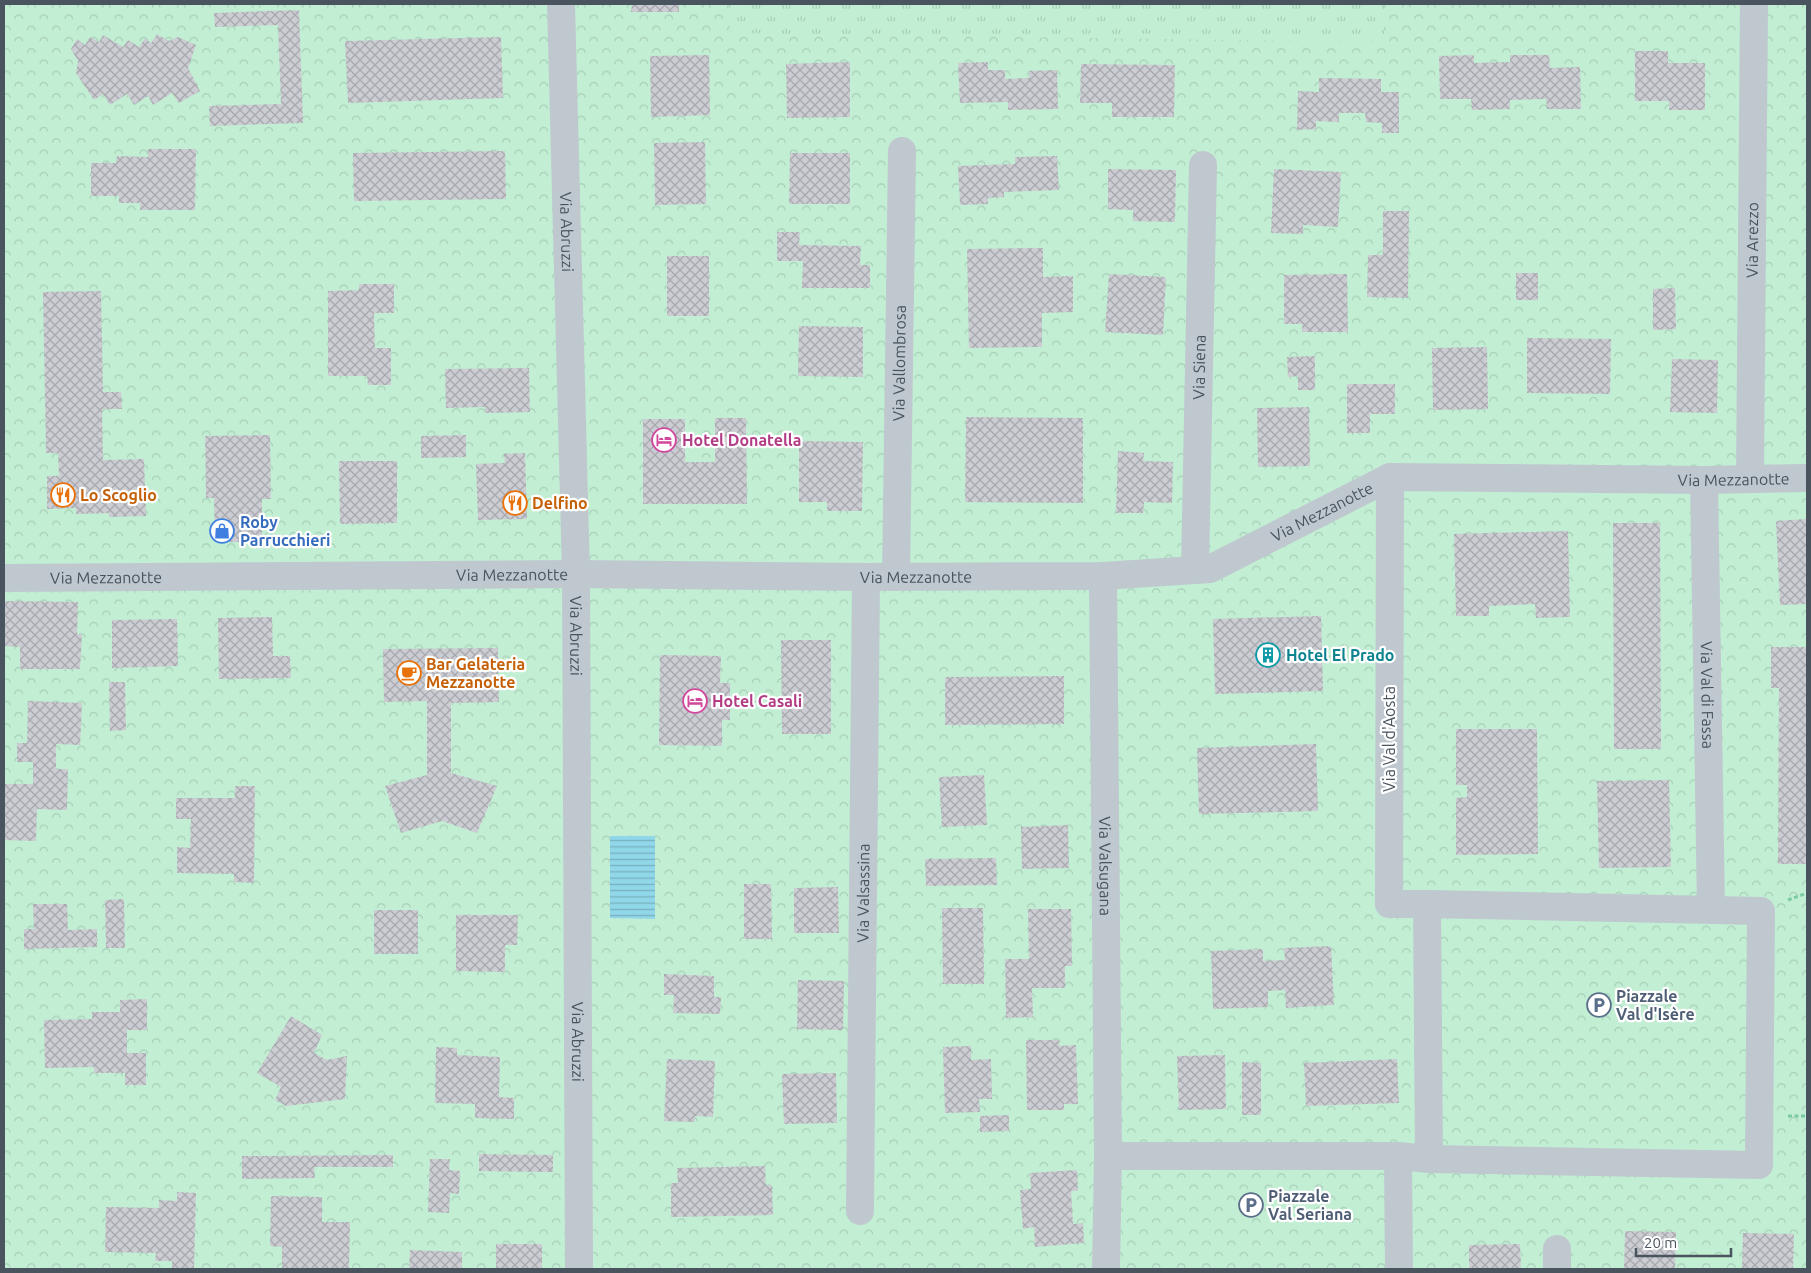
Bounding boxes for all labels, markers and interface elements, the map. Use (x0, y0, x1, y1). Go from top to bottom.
street label: Via Abruzzi (557, 192, 577, 272)
street label: Via Arezzo (1743, 202, 1761, 278)
street label: Via Vallombrosa (889, 305, 909, 421)
street label: Via Siena (1189, 334, 1209, 400)
hotel icon: Hotel Donatella (651, 427, 677, 453)
place label: Hotel Donatella (682, 431, 802, 449)
street label: Via Mezzanotte (1677, 469, 1790, 489)
street label: Via Mezzanotte (1268, 478, 1376, 545)
restaurant icon: Lo Scoglio (50, 482, 76, 508)
place label: Lo Scoglio (80, 486, 157, 504)
restaurant icon: Delfino (502, 490, 528, 516)
place label: Delfino (532, 494, 588, 512)
place label: Roby Parrucchieri (240, 513, 331, 549)
shop icon: Roby Parrucchieri (209, 518, 235, 544)
street label: Via Mezzanotte (456, 565, 568, 584)
street label: Via Mezzanotte (50, 568, 162, 587)
street label: Via Mezzanotte (860, 568, 972, 586)
street label: Via Abruzzi (567, 596, 585, 676)
street label: Via Val di Fassa (1698, 641, 1717, 749)
building icon: Hotel El Prado (1255, 642, 1281, 668)
place label: Hotel El Prado (1286, 646, 1394, 664)
place label: Bar Gelateria Mezzanotte (426, 655, 525, 691)
cafe icon: Bar Gelateria Mezzanotte (396, 660, 422, 686)
street label: Via Val d'Aosta (1380, 686, 1398, 792)
hotel icon: Hotel Casali (682, 688, 708, 714)
place label: Hotel Casali (712, 692, 802, 710)
street label: Via Valsugana (1096, 816, 1115, 916)
street label: Via Valsassina (854, 843, 872, 943)
place label: Piazzale Val d'Isère (1616, 987, 1695, 1023)
parking icon: Piazzale Val d'Isère (1586, 992, 1612, 1018)
street label: Via Abruzzi (569, 1002, 587, 1082)
place label: Piazzale Val Seriana (1268, 1187, 1352, 1223)
parking icon: Piazzale Val Seriana (1238, 1192, 1264, 1218)
scale bar (1636, 1226, 1731, 1258)
text: 20 m (1644, 1234, 1677, 1251)

